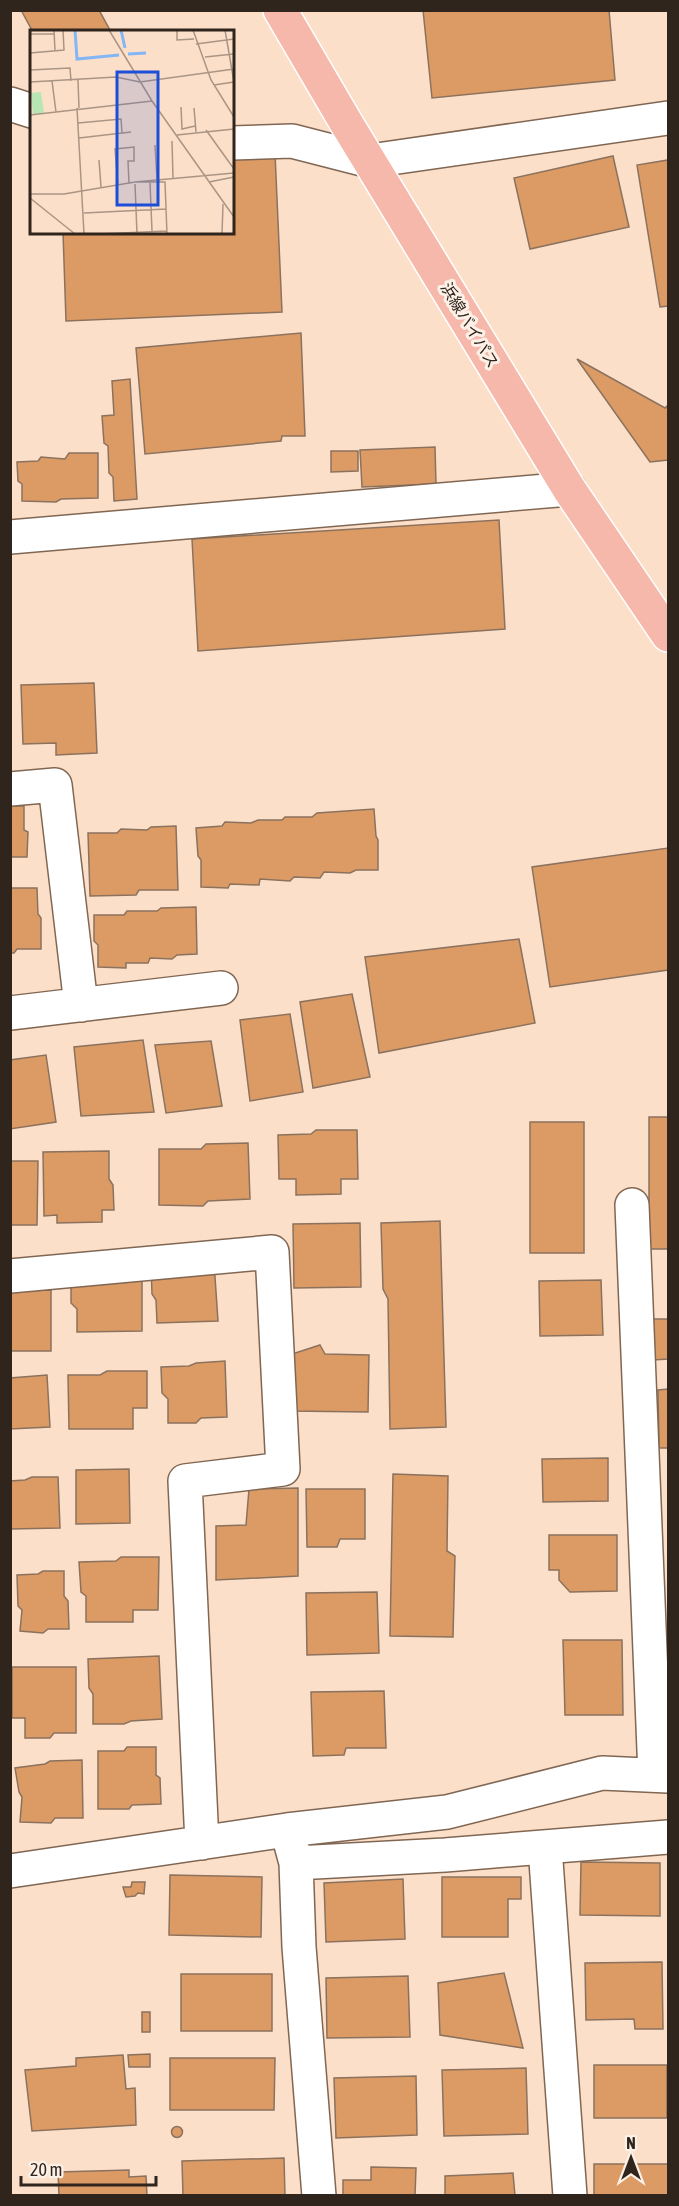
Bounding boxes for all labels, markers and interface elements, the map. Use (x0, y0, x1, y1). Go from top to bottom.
inset map (30, 30, 234, 234)
street label: 浜線バイパス (438, 279, 502, 371)
north arrow (601, 2128, 661, 2188)
text: N (626, 2134, 636, 2152)
scale bar (21, 2149, 156, 2187)
text: 20 m (30, 2159, 62, 2180)

